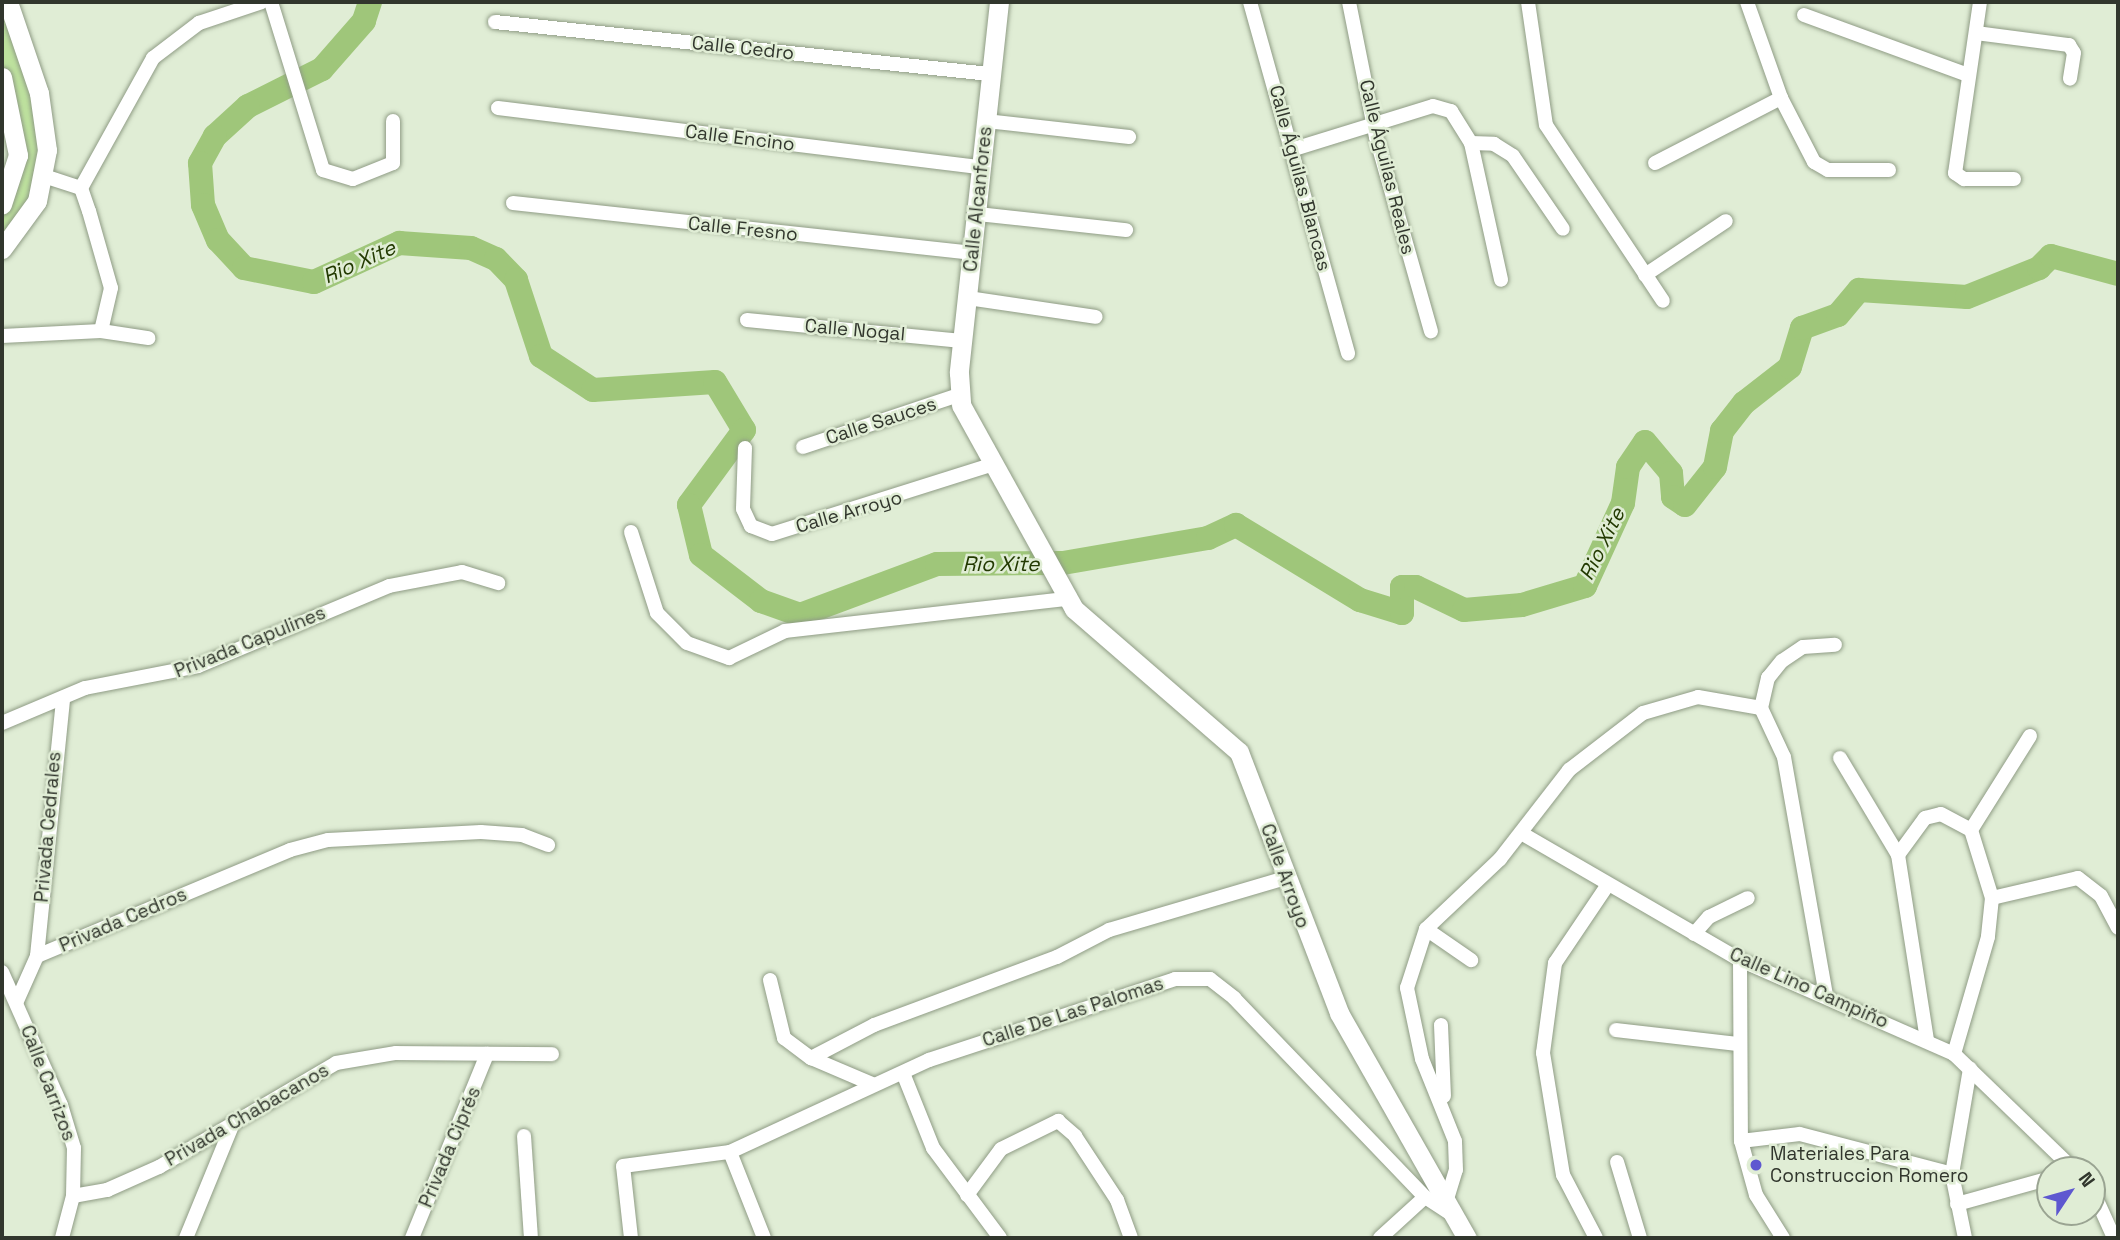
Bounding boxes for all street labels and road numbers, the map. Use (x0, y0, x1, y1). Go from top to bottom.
street label: Calle Cedro (691, 31, 795, 65)
street label: Calle Águilas Reales (1354, 77, 1420, 257)
street label: Calle Águilas Blancas (1264, 83, 1336, 273)
street label: Calle Encino (684, 120, 796, 156)
street label: Calle Alcanfores (959, 125, 997, 273)
street label: Calle Fresno (687, 212, 799, 246)
street label: Calle Nogal (804, 314, 906, 346)
street label: Calle Sauces (823, 392, 939, 450)
street label: Calle Arroyo (793, 486, 905, 538)
street label: Privada Capulines (171, 601, 329, 683)
street label: Privada Cedrales (30, 751, 66, 903)
street label: Calle Arroyo (1256, 821, 1314, 931)
street label: Privada Cedros (56, 883, 190, 957)
street label: Calle Lino Campiño (1726, 943, 1892, 1033)
street label: Calle De Las Palomas (980, 972, 1166, 1052)
street label: Calle Carrizos (16, 1022, 80, 1144)
street label: Privada Chabacanos (161, 1059, 333, 1171)
street label: Privada Ciprés (414, 1083, 486, 1211)

